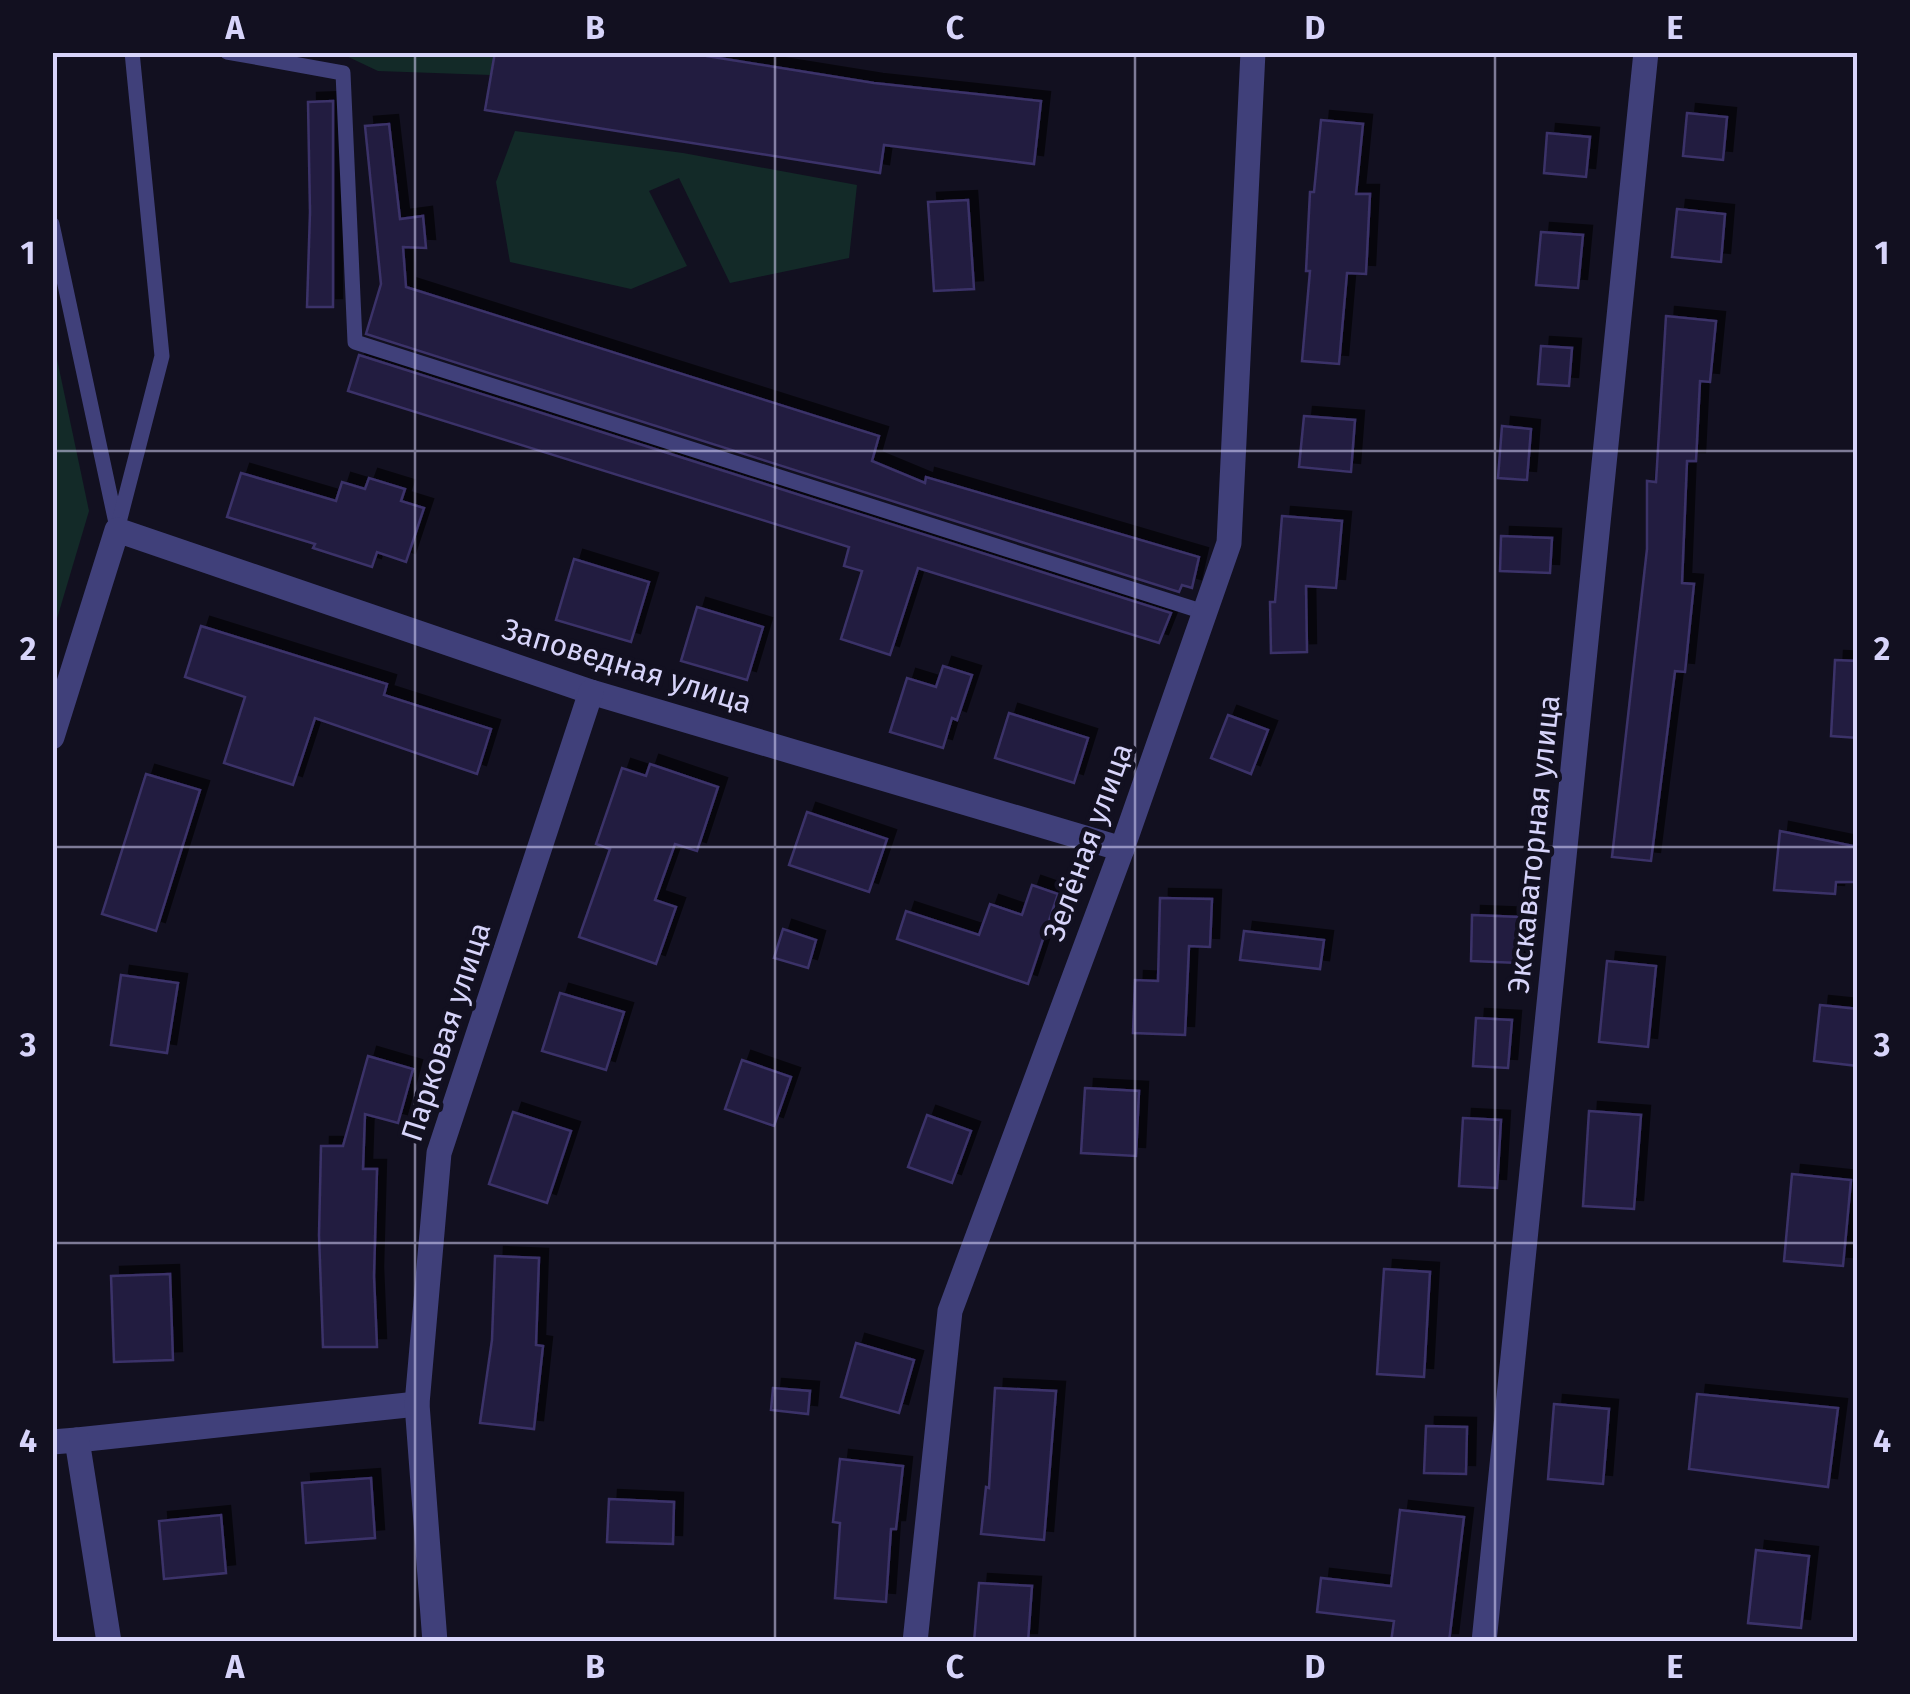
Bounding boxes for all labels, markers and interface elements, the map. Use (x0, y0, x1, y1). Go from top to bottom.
text: A (225, 9, 246, 47)
text: B (585, 9, 605, 47)
text: C (946, 9, 965, 47)
text: D (1305, 9, 1325, 47)
text: E (1667, 9, 1683, 47)
text: 1 (21, 234, 35, 272)
text: 1 (1875, 234, 1889, 272)
street label: Заповедная улица (498, 611, 756, 721)
text: 2 (20, 630, 36, 668)
text: 2 (1874, 630, 1890, 668)
street label: Экскаваторная улица (1500, 693, 1568, 995)
street label: Зелёная улица (1036, 738, 1140, 946)
street label: Парковая улица (394, 918, 498, 1146)
text: 3 (19, 1026, 36, 1064)
text: 3 (1873, 1026, 1890, 1064)
text: 4 (19, 1422, 37, 1460)
text: 4 (1873, 1422, 1891, 1460)
text: A (225, 1648, 246, 1686)
text: B (585, 1648, 605, 1686)
text: C (946, 1648, 965, 1686)
text: D (1305, 1648, 1325, 1686)
text: E (1667, 1648, 1683, 1686)

